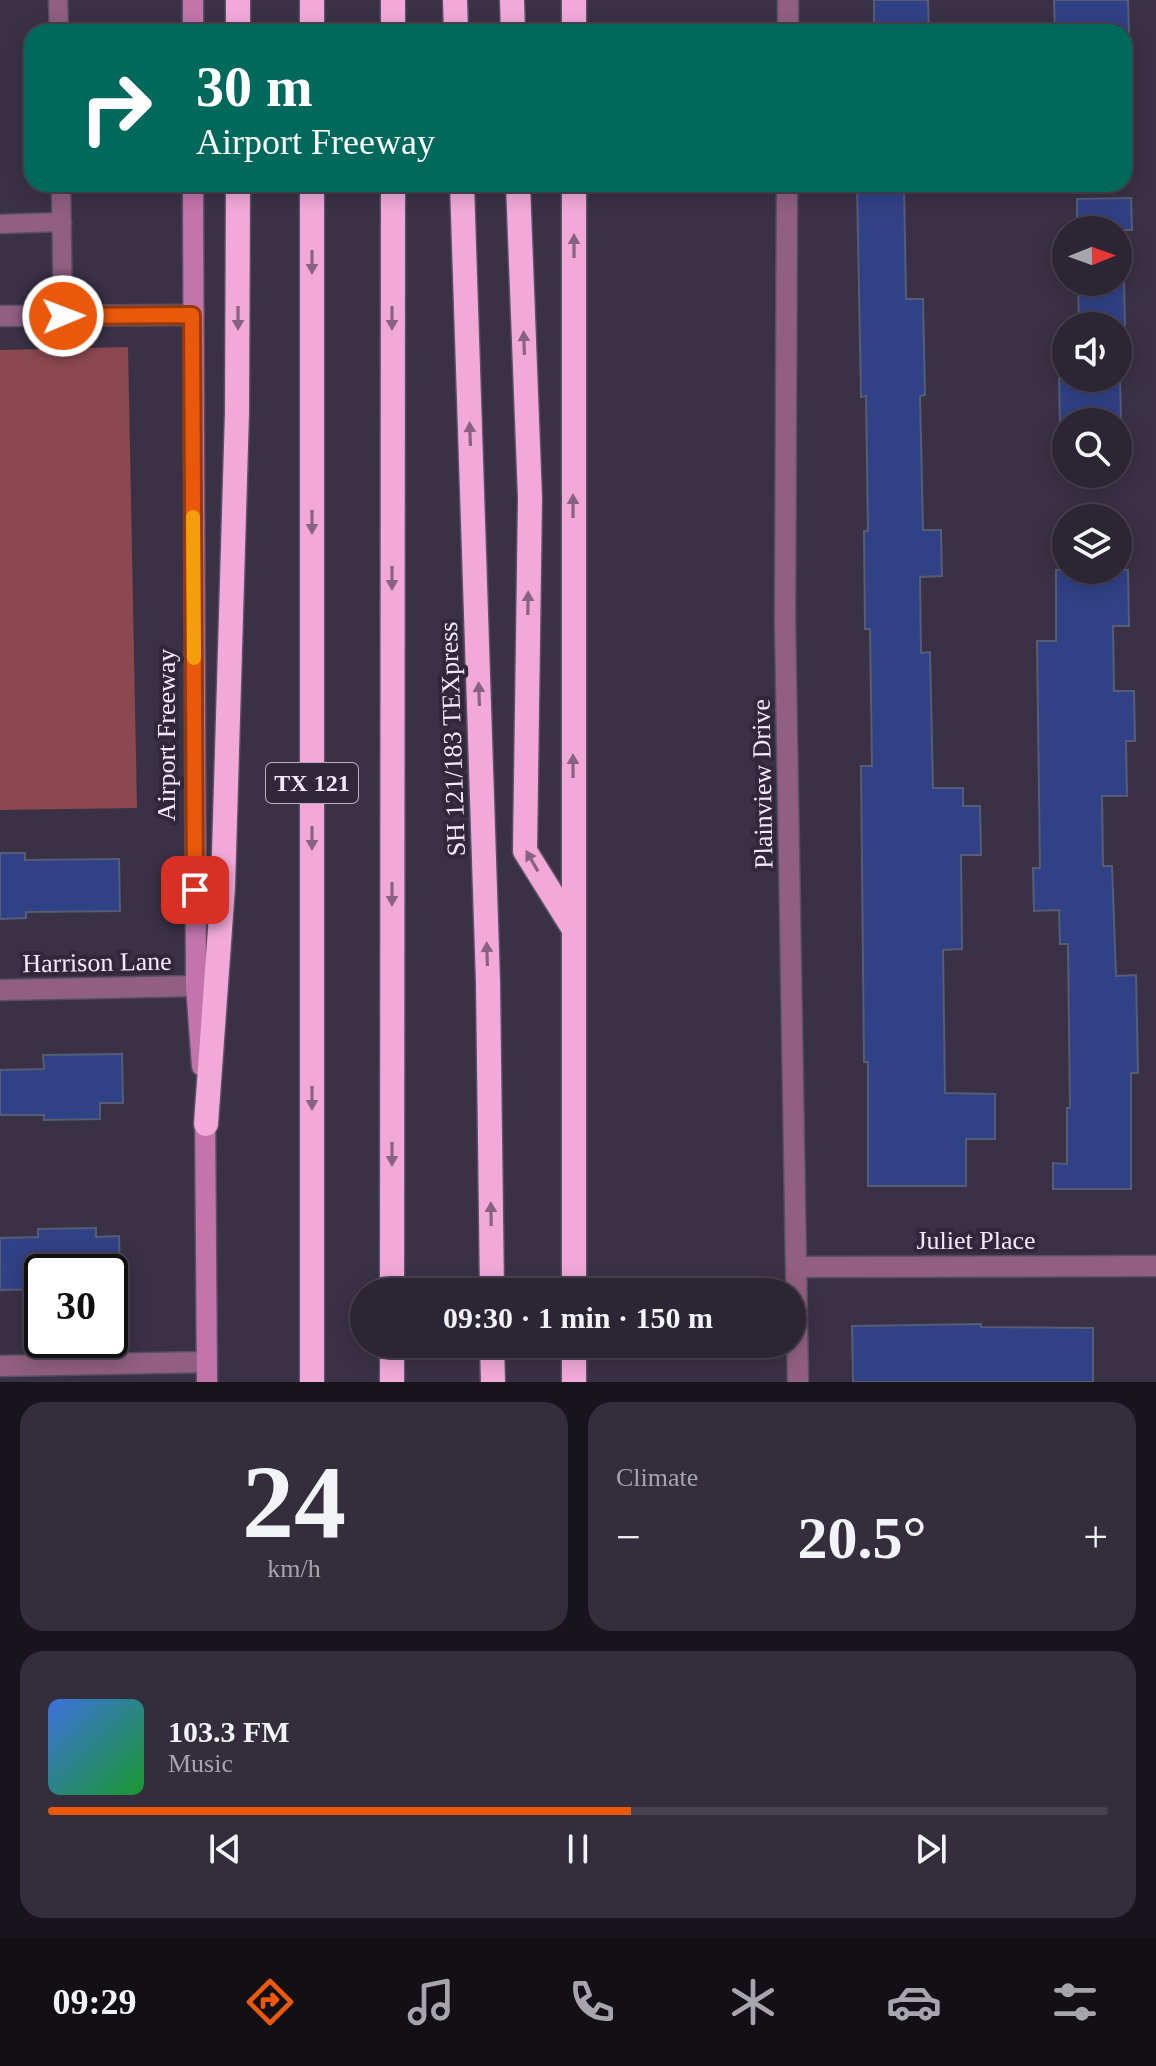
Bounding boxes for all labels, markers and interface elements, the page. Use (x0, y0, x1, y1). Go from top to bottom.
icon: right (64, 56, 168, 160)
text: 30 m (196, 56, 313, 118)
text: Airport Freeway (196, 122, 435, 162)
north arrow (1052, 216, 1132, 296)
map controls (1052, 216, 1132, 584)
one-way arrow (568, 233, 580, 258)
one-way arrow (306, 250, 318, 275)
position arrow (21, 274, 105, 358)
one-way arrow (232, 306, 244, 331)
one-way arrow (386, 306, 398, 331)
button: sound (1052, 312, 1132, 392)
one-way arrow (518, 330, 531, 355)
button: search (1052, 408, 1132, 488)
one-way arrow (463, 421, 476, 446)
one-way arrow (567, 493, 579, 518)
button: layers (1052, 504, 1132, 584)
one-way arrow (306, 510, 318, 535)
one-way arrow (386, 566, 398, 591)
one-way arrow (522, 590, 535, 615)
street label: SH 121/183 TEXpress (434, 621, 471, 857)
street label: Airport Freeway (152, 649, 181, 821)
one-way arrow (472, 681, 485, 706)
street label: Plainview Drive (747, 699, 778, 869)
one-way arrow (567, 753, 579, 778)
road number: TX 121 (266, 763, 358, 803)
one-way arrow (306, 826, 318, 851)
one-way arrow (525, 850, 539, 872)
pin (161, 856, 229, 924)
icon: arrive (173, 868, 217, 912)
one-way arrow (386, 882, 398, 907)
one-way arrow (481, 941, 494, 966)
street label: Harrison Lane (22, 947, 172, 978)
one-way arrow (306, 1086, 318, 1111)
one-way arrow (386, 1142, 398, 1167)
one-way arrow (485, 1201, 497, 1226)
street label: Juliet Place (916, 1226, 1036, 1255)
speed limit sign: 30 (24, 1254, 128, 1358)
text: 09:30 · 1 min · 150 m (443, 1301, 713, 1334)
text: 24 (242, 1444, 346, 1559)
text: Climate (616, 1463, 698, 1492)
text: 20.5° (798, 1505, 927, 1571)
text: − (616, 1513, 641, 1562)
text: + (1083, 1513, 1108, 1562)
text: km/h (267, 1554, 321, 1583)
text: 103.3 FM (168, 1715, 290, 1748)
text: Music (168, 1749, 233, 1778)
icon: previous (203, 1827, 247, 1871)
icon: pause (556, 1827, 600, 1871)
icon: next (909, 1827, 953, 1871)
icon: directions (242, 1974, 298, 2030)
icon: music (403, 1974, 459, 2030)
icon: phone (564, 1974, 620, 2030)
icon: climate (725, 1974, 781, 2030)
icon: car (886, 1974, 942, 2030)
icon: filters (1047, 1974, 1103, 2030)
text: 09:29 (53, 1982, 137, 2022)

